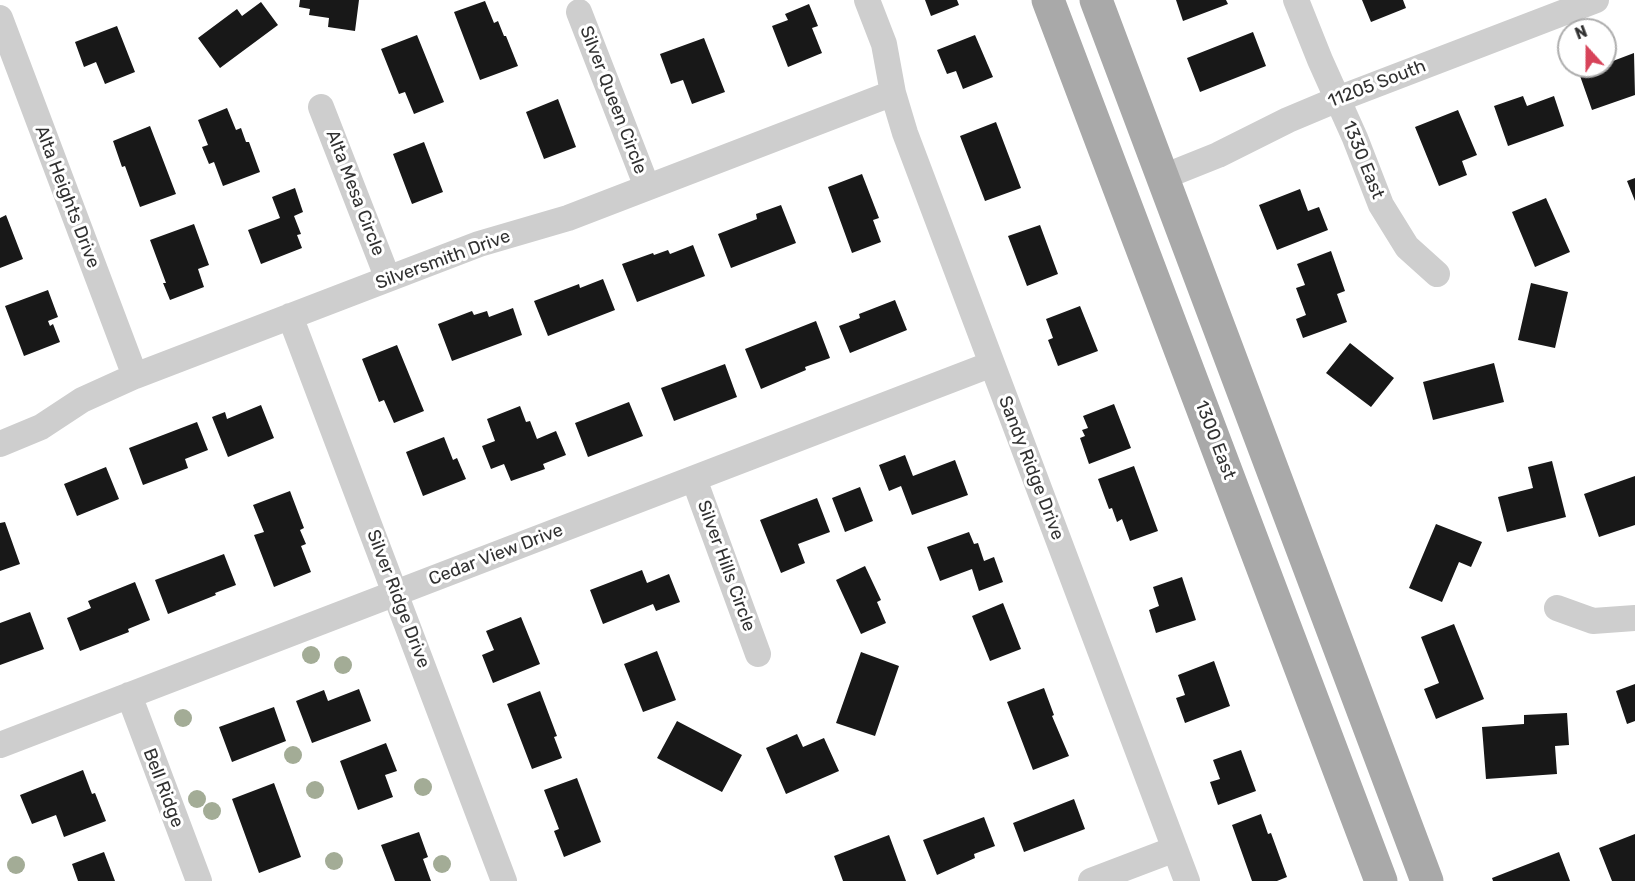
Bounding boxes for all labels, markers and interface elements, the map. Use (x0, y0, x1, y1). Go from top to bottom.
north arrow (1557, 18, 1617, 78)
text: N (1572, 22, 1590, 44)
street label: Silver Queen Circle (575, 23, 651, 177)
street label: 11205 South (1325, 55, 1429, 113)
street label: 1330 East (1338, 118, 1388, 202)
street label: Alta Heights Drive (30, 123, 104, 271)
street label: Alta Mesa Circle (321, 127, 389, 259)
street label: Silversmith Drive (373, 226, 513, 294)
street label: Sandy Ridge Drive (994, 393, 1068, 543)
street label: 1300 East (1190, 397, 1240, 483)
street label: Silver Hills Circle (692, 498, 760, 634)
street label: Cedar View Drive (426, 519, 566, 591)
street label: Silver Ridge Drive (362, 527, 434, 671)
street label: Bell Ridge (138, 745, 188, 831)

